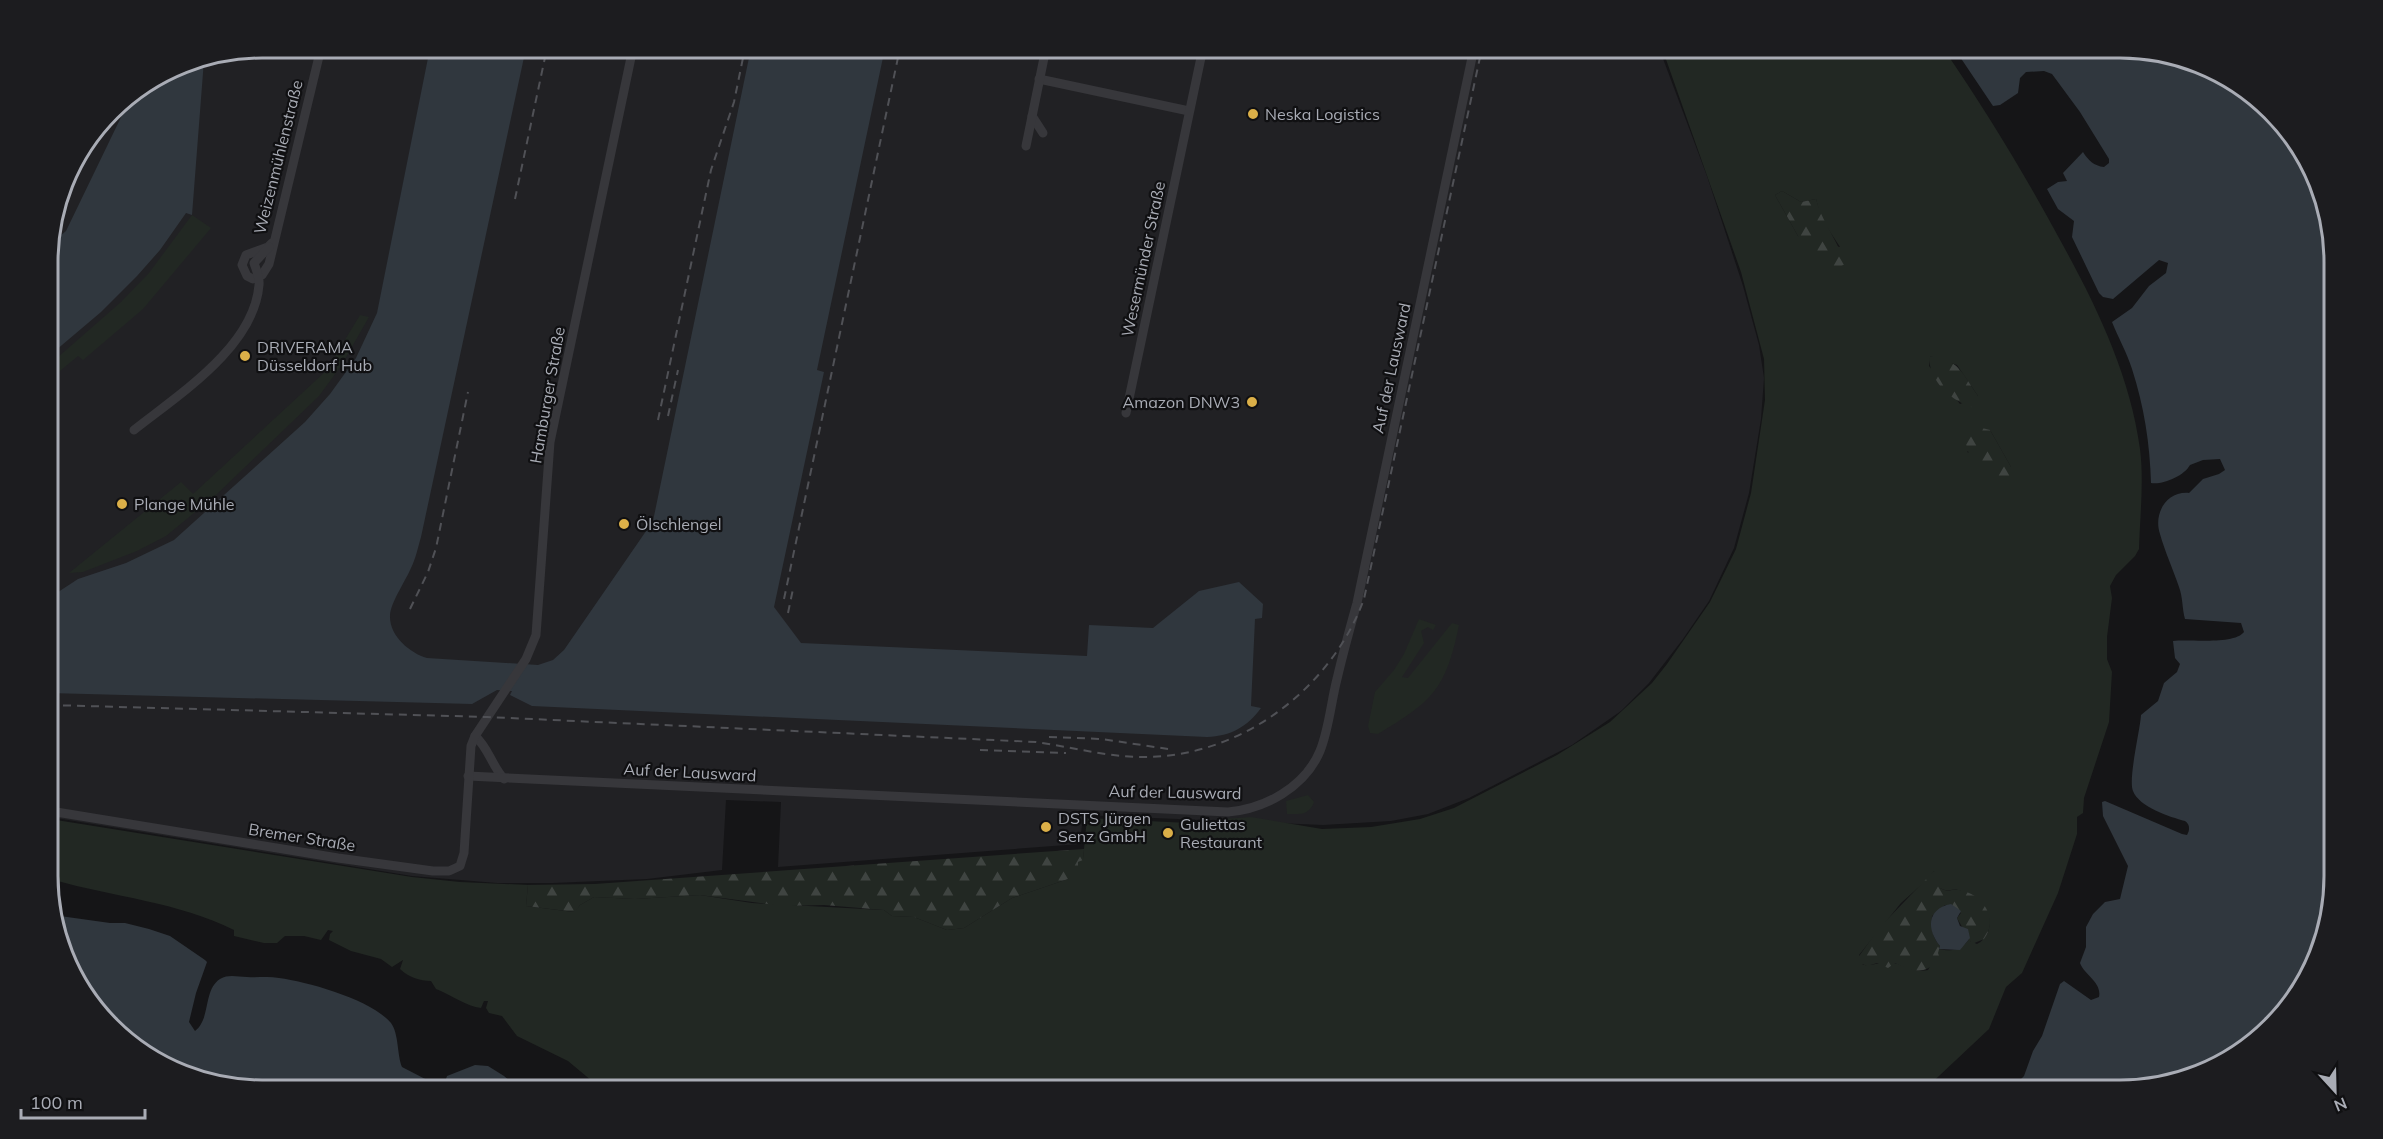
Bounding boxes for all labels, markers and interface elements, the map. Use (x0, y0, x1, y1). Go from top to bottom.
street label: Weizenmühlenstraße (249, 78, 307, 236)
place label: Neska Logistics (1265, 104, 1380, 124)
marker: Neska Logistics (1246, 107, 1260, 121)
street label: Wesermünder Straße (1117, 179, 1169, 339)
street label: Auf der Lausward (1367, 301, 1415, 435)
street label: Hamburger Straße (525, 325, 569, 465)
place label: DRIVERAMA Düsseldorf Hub (257, 337, 372, 375)
marker: DRIVERAMA Düsseldorf Hub (238, 349, 252, 363)
place label: Amazon DNW3 (1122, 392, 1240, 412)
marker: Amazon DNW3 (1245, 395, 1259, 409)
place label: Plange Mühle (134, 494, 235, 514)
marker: Plange Mühle (115, 497, 129, 511)
place label: Ölschlengel (636, 514, 721, 534)
marker: Ölschlengel (617, 517, 631, 531)
street label: Auf der Lausward (623, 759, 757, 785)
street label: Auf der Lausward (1108, 781, 1242, 803)
place label: DSTS Jürgen Senz GmbH (1058, 808, 1151, 846)
place label: Guliettas Restaurant (1180, 814, 1263, 852)
street label: Bremer Straße (247, 819, 357, 855)
marker: DSTS Jürgen Senz GmbH (1039, 820, 1053, 834)
marker: Guliettas Restaurant (1161, 826, 1175, 840)
north arrow (2305, 1061, 2365, 1121)
scale bar (21, 1082, 146, 1120)
text: 100 m (30, 1091, 83, 1114)
text: N (2331, 1093, 2350, 1116)

